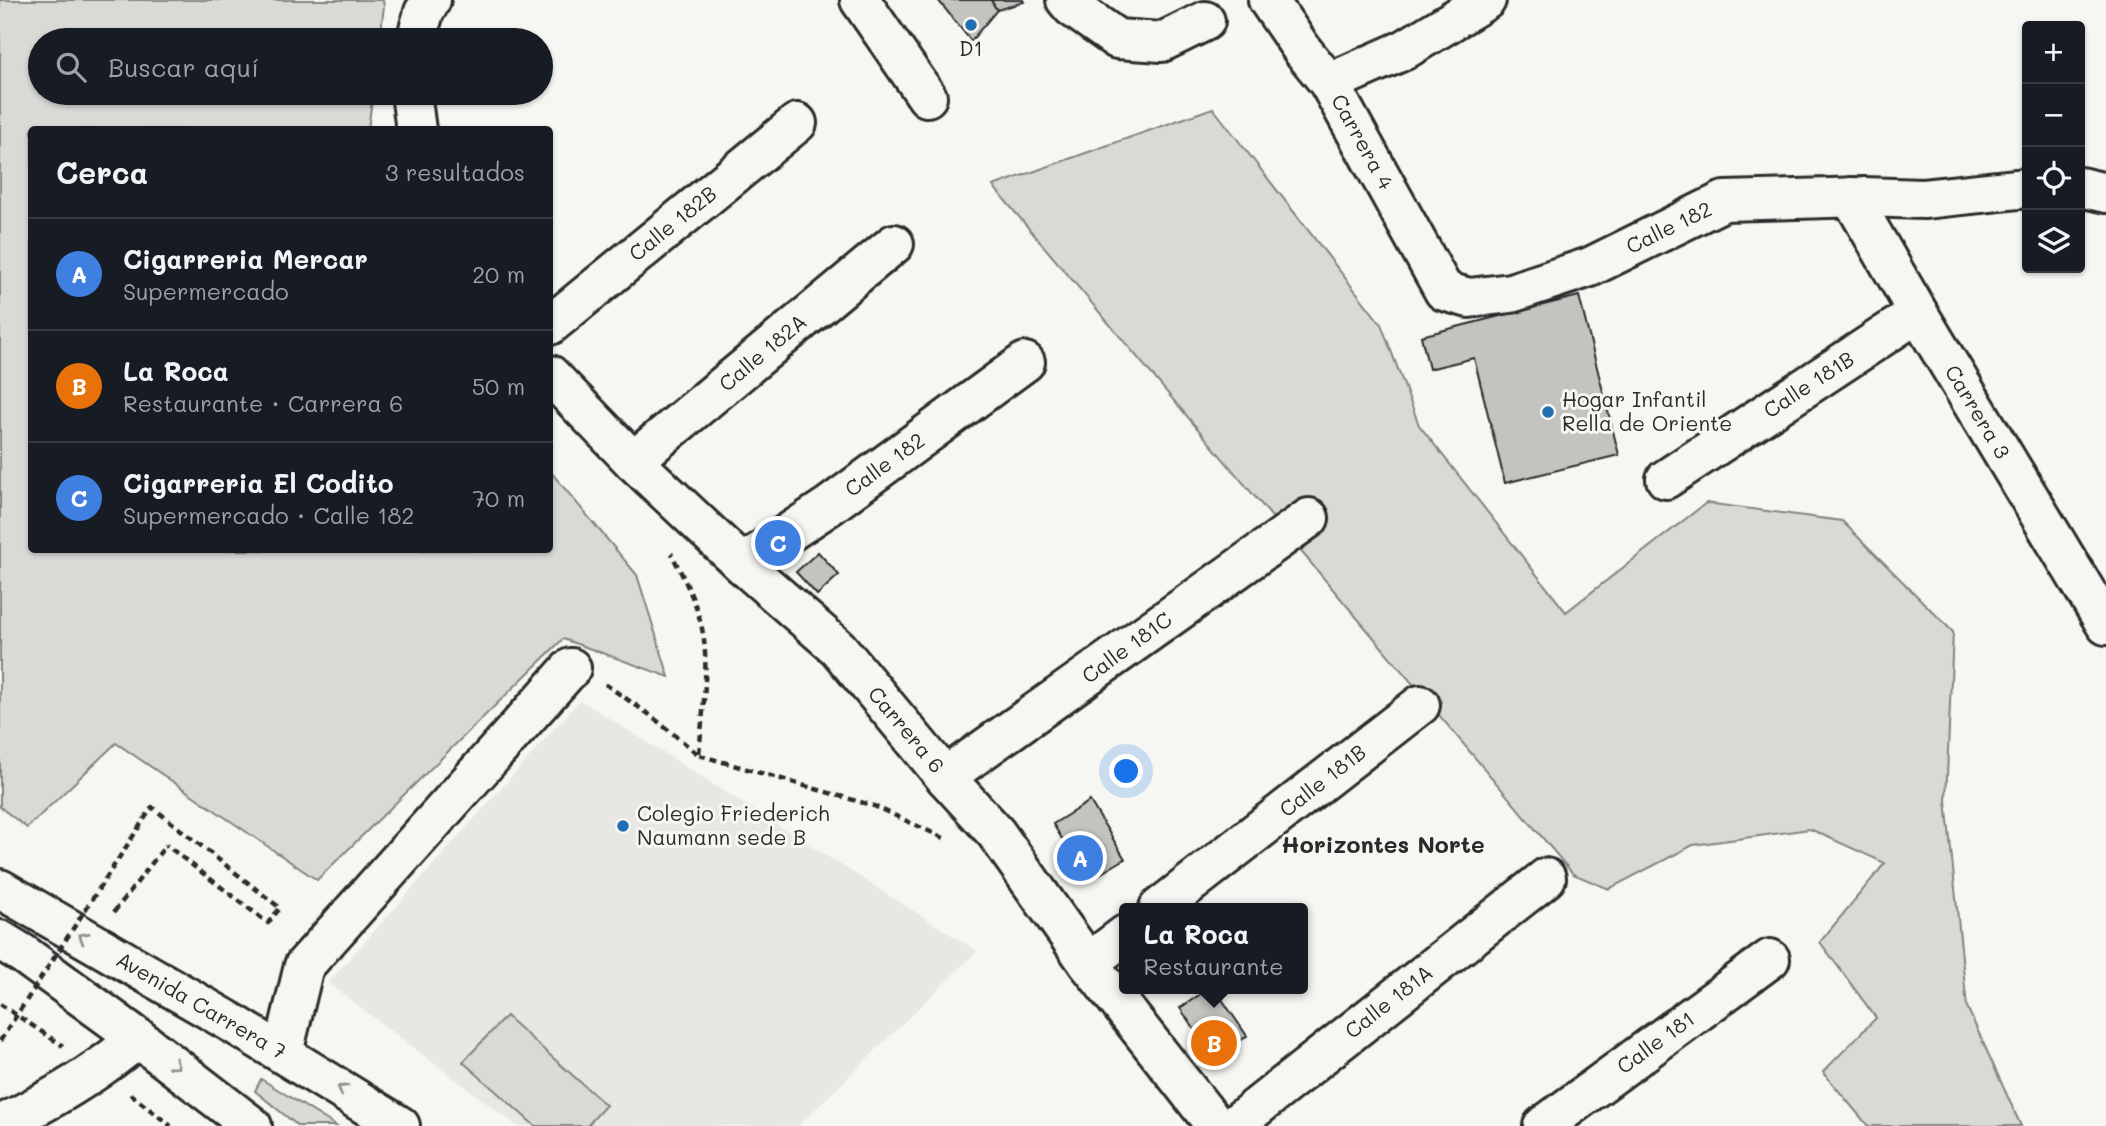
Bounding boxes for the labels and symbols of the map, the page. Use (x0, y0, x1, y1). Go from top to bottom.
marker: D1 (963, 17, 979, 33)
place label: D1 (959, 34, 983, 61)
street label: Carrera 4 (1326, 89, 1401, 194)
street label: Calle 182B (623, 179, 721, 266)
street label: Calle 182 (1621, 194, 1716, 259)
street label: Calle 182A (713, 307, 812, 396)
street label: Calle 181B (1758, 344, 1859, 423)
street label: Carrera 3 (1940, 359, 2017, 463)
place label: Hogar Infantil Rella de Oriente (1562, 385, 1732, 436)
marker: Hogar Infantil Rella de Oriente (1540, 404, 1556, 420)
street label: Calle 182 (839, 426, 929, 502)
pin: C (755, 517, 801, 569)
street label: Calle 181C (1076, 605, 1176, 689)
street label: Carrera 6 (863, 680, 951, 778)
street label: Calle 181B (1273, 738, 1371, 822)
your location (1109, 754, 1143, 788)
place label: Colegio Friederich Naumann sede B (637, 799, 830, 850)
marker: Colegio Friederich Naumann sede B (615, 818, 631, 834)
district label: Horizontes Norte (1281, 829, 1485, 859)
pin: A (1057, 832, 1103, 884)
one-way arrow (78, 932, 90, 945)
street label: Avenida Carrera 7 (112, 945, 292, 1064)
street label: Calle 181A (1339, 958, 1438, 1044)
street label: Calle 181 (1611, 1004, 1699, 1079)
pin: B (1191, 1017, 1237, 1069)
one-way arrow (167, 1057, 180, 1070)
one-way arrow (337, 1085, 350, 1098)

